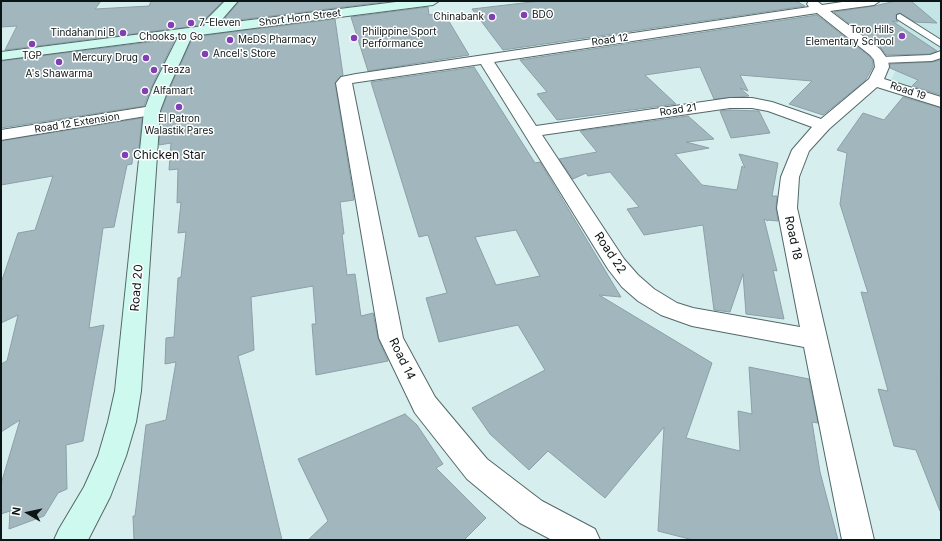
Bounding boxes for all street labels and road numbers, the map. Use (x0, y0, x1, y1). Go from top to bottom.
street label: Short Horn Street (258, 7, 342, 29)
street label: Road 12 (591, 31, 629, 49)
street label: Road 19 (888, 80, 928, 102)
street label: Road 21 (659, 101, 697, 119)
street label: Road 12 Extension (34, 110, 120, 136)
street label: Road 18 (781, 215, 805, 261)
street label: Road 22 (591, 230, 629, 276)
street label: Road 20 (128, 264, 146, 312)
street label: Road 14 (386, 336, 418, 382)

